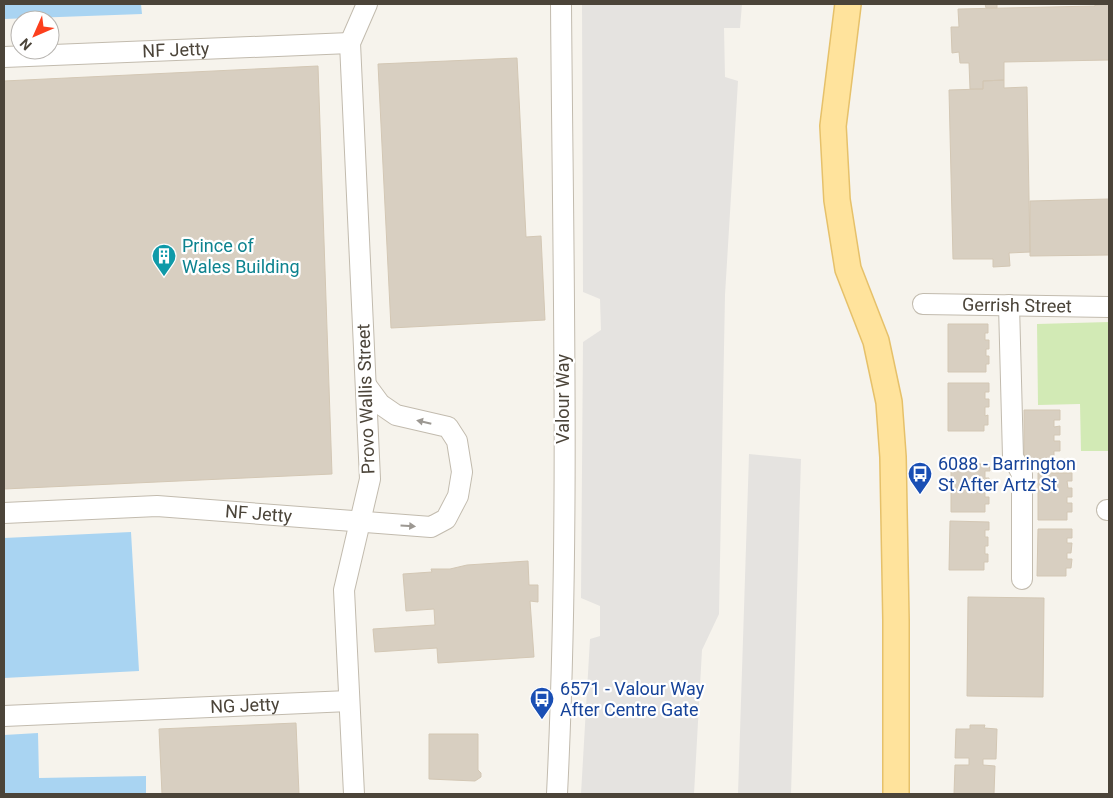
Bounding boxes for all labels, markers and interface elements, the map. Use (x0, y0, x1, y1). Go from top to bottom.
north arrow (10, 10, 60, 60)
text: N (17, 35, 35, 53)
street label: NF Jetty (142, 38, 210, 61)
place label: Prince of Wales Building (182, 235, 300, 277)
building icon: Prince of Wales Building (151, 243, 177, 277)
street label: Gerrish Street (962, 294, 1072, 316)
street label: Provo Wallis Street (352, 323, 379, 475)
street label: Valour Way (552, 354, 573, 444)
one-way arrow (417, 418, 432, 426)
place label: 6088 - Barrington St After Artz St (938, 453, 1076, 495)
bus stop icon: 6088 - Barrington St After Artz St (907, 461, 933, 495)
street label: NF Jetty (224, 500, 293, 526)
one-way arrow (401, 522, 417, 530)
place label: 6571 - Valour Way After Centre Gate (560, 678, 705, 720)
bus stop icon: 6571 - Valour Way After Centre Gate (529, 686, 555, 720)
street label: NG Jetty (210, 693, 280, 717)

